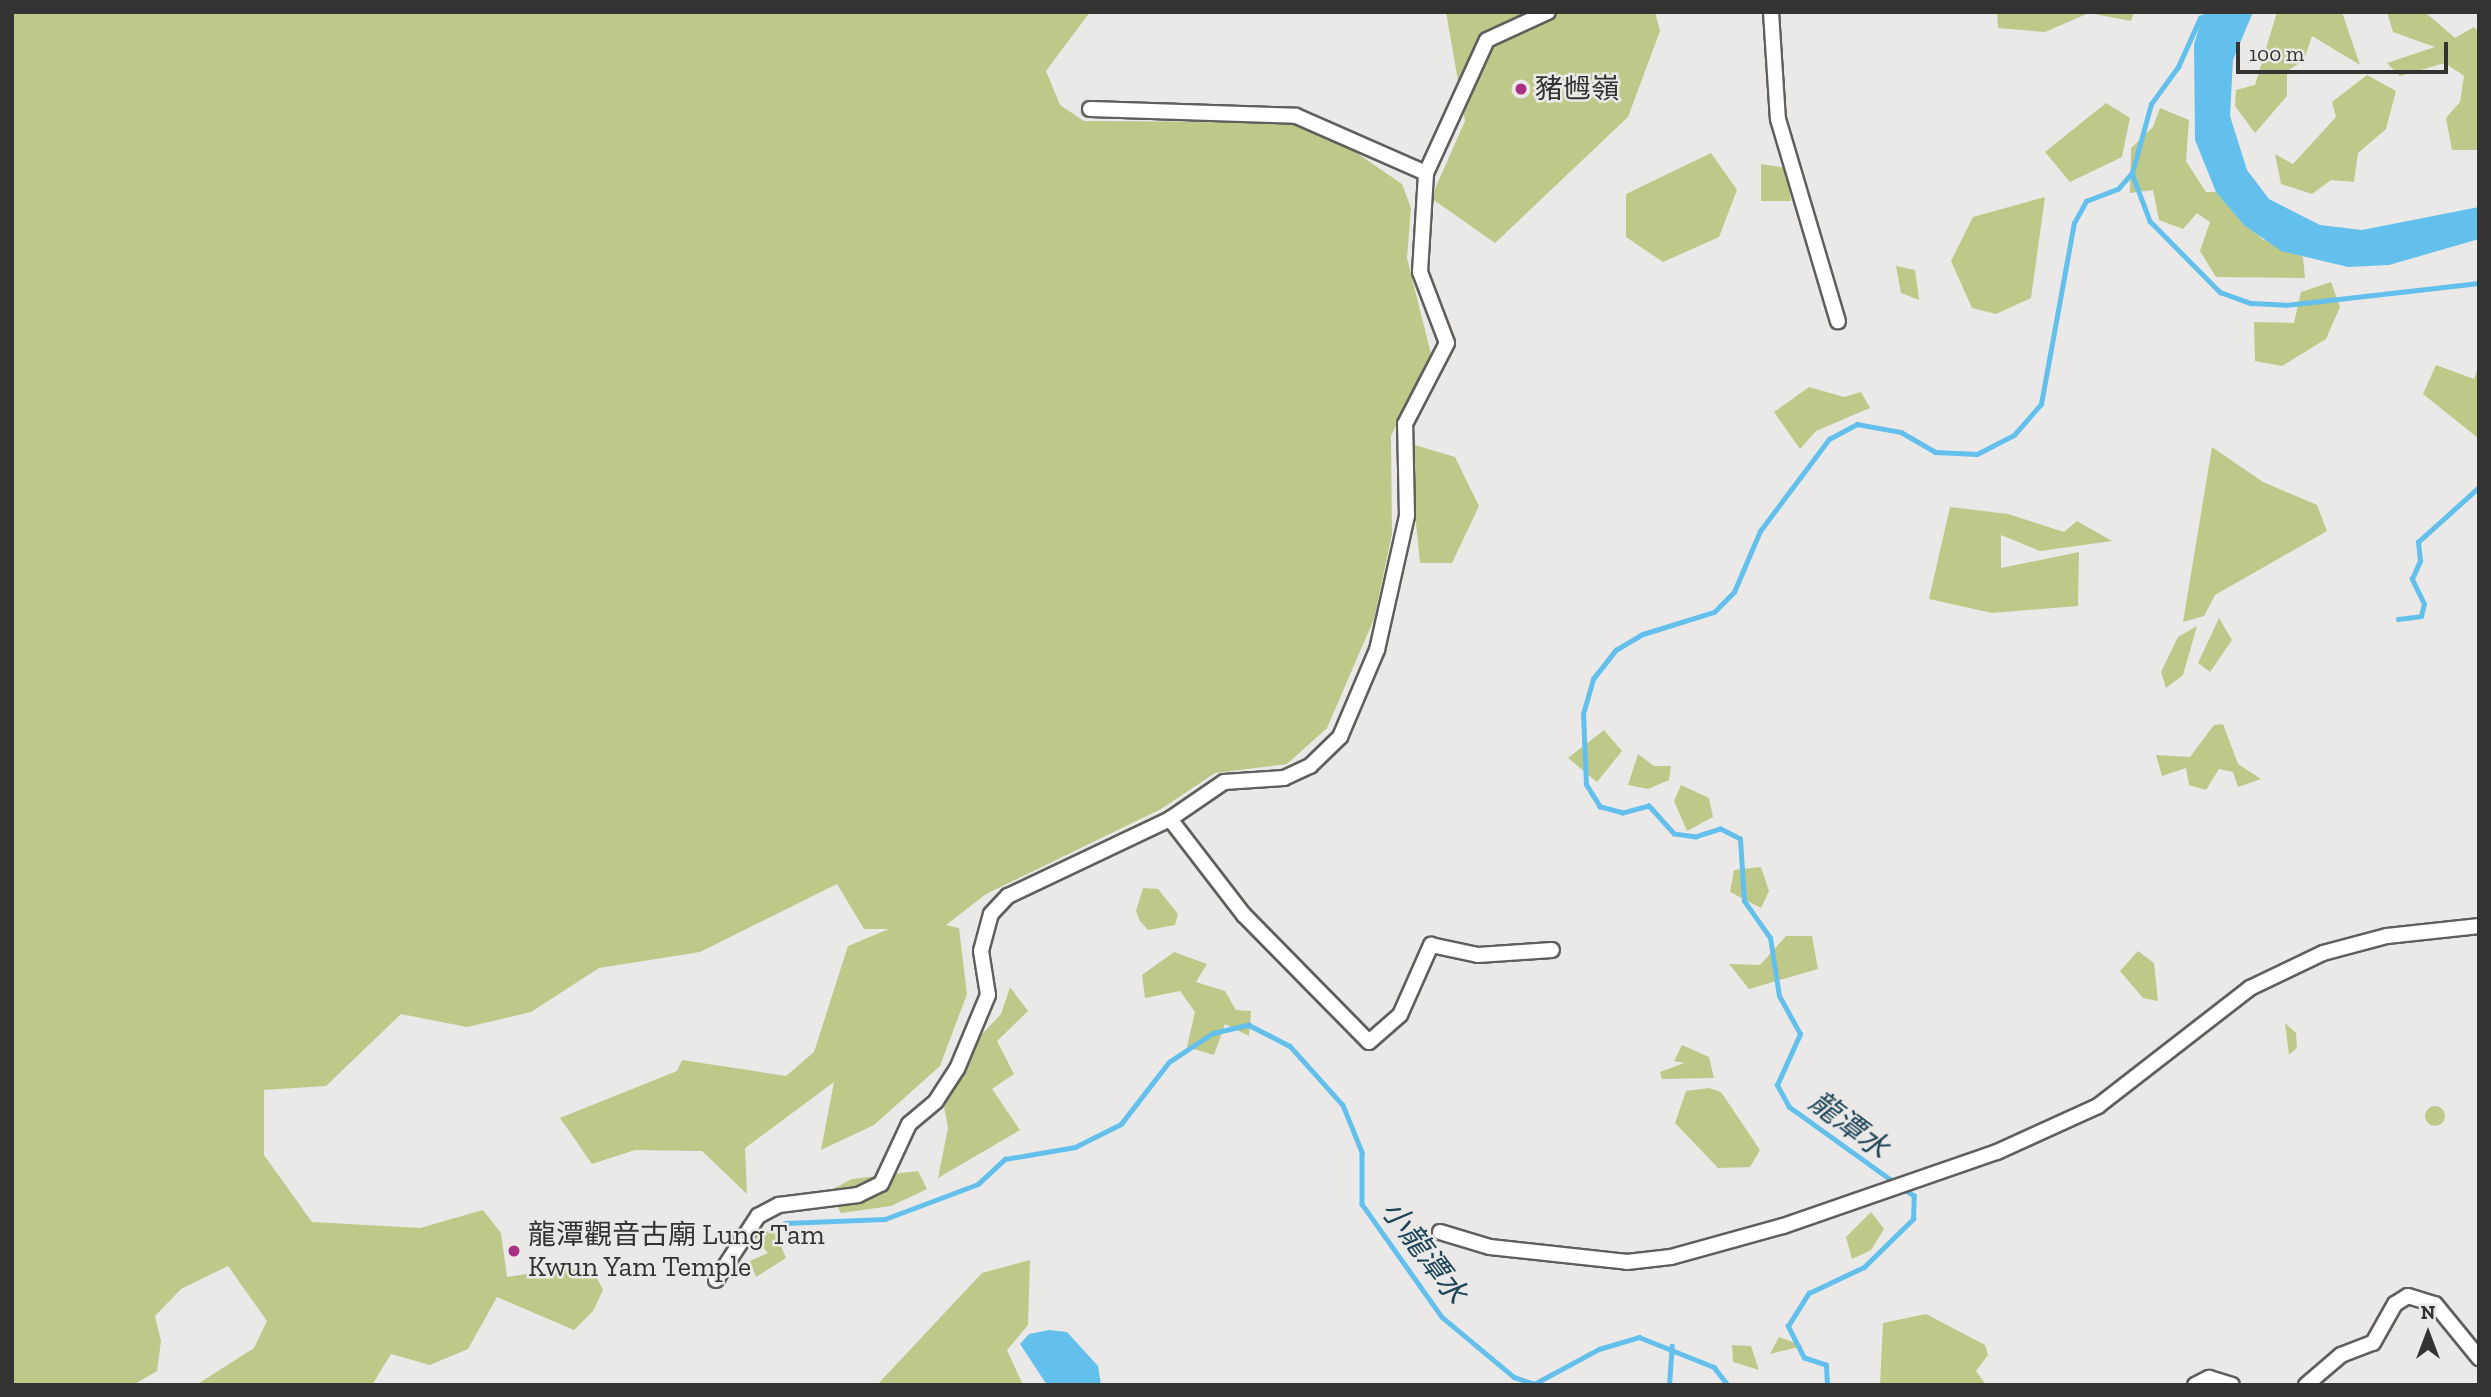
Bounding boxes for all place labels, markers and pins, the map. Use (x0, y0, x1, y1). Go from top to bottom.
place label: 豬乸嶺 (1535, 72, 1619, 106)
marker: 豬乸嶺 (1513, 81, 1529, 97)
place label: 龍潭觀音古廟 Lung Tam Kwun Yam Temple (528, 1218, 825, 1284)
marker: 龍潭觀音古廟 Lung Tam Kwun Yam Temple (506, 1243, 522, 1259)

